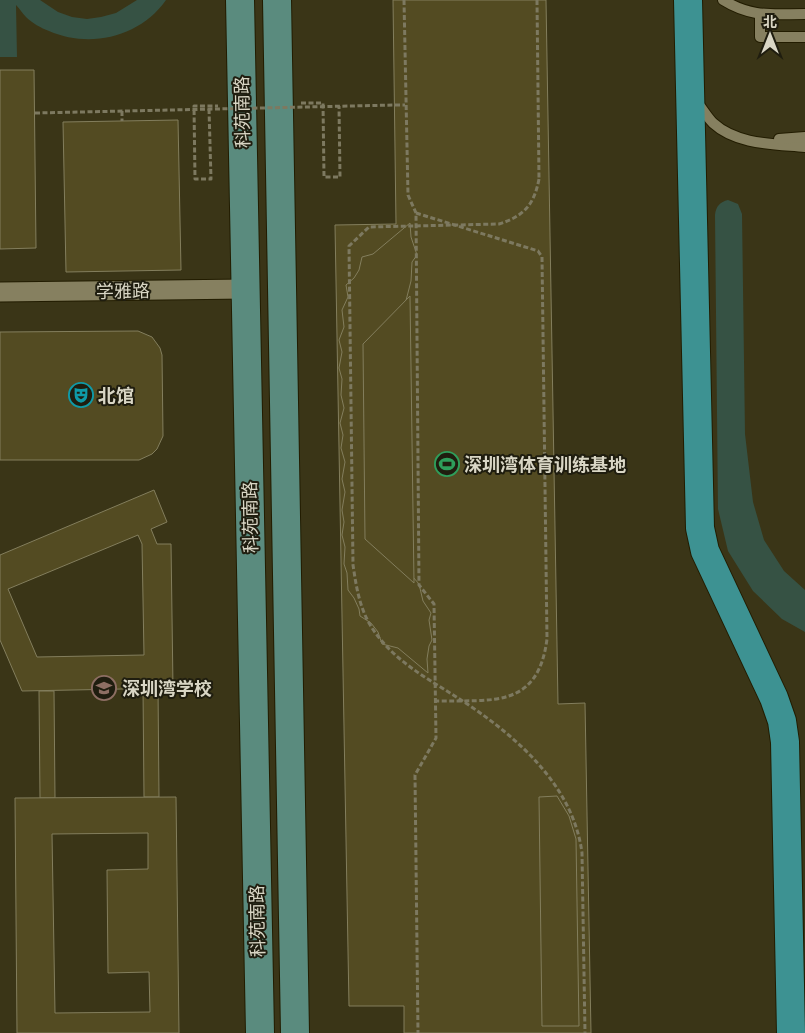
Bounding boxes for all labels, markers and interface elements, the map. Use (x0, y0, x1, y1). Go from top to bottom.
north arrow (745, 10, 795, 60)
text: 北 (763, 13, 777, 31)
street label: 科苑南路 (230, 76, 254, 148)
street label: 学雅路 (96, 279, 150, 303)
theatre icon: 北馆 (68, 382, 94, 408)
place label: 北馆 (98, 384, 134, 407)
sports icon: 深圳湾体育训练基地 (434, 451, 460, 477)
place label: 深圳湾体育训练基地 (464, 453, 626, 476)
street label: 科苑南路 (238, 481, 262, 553)
school or university icon: 深圳湾学校 (91, 675, 117, 701)
place label: 深圳湾学校 (122, 677, 212, 700)
street label: 科苑南路 (245, 885, 269, 957)

